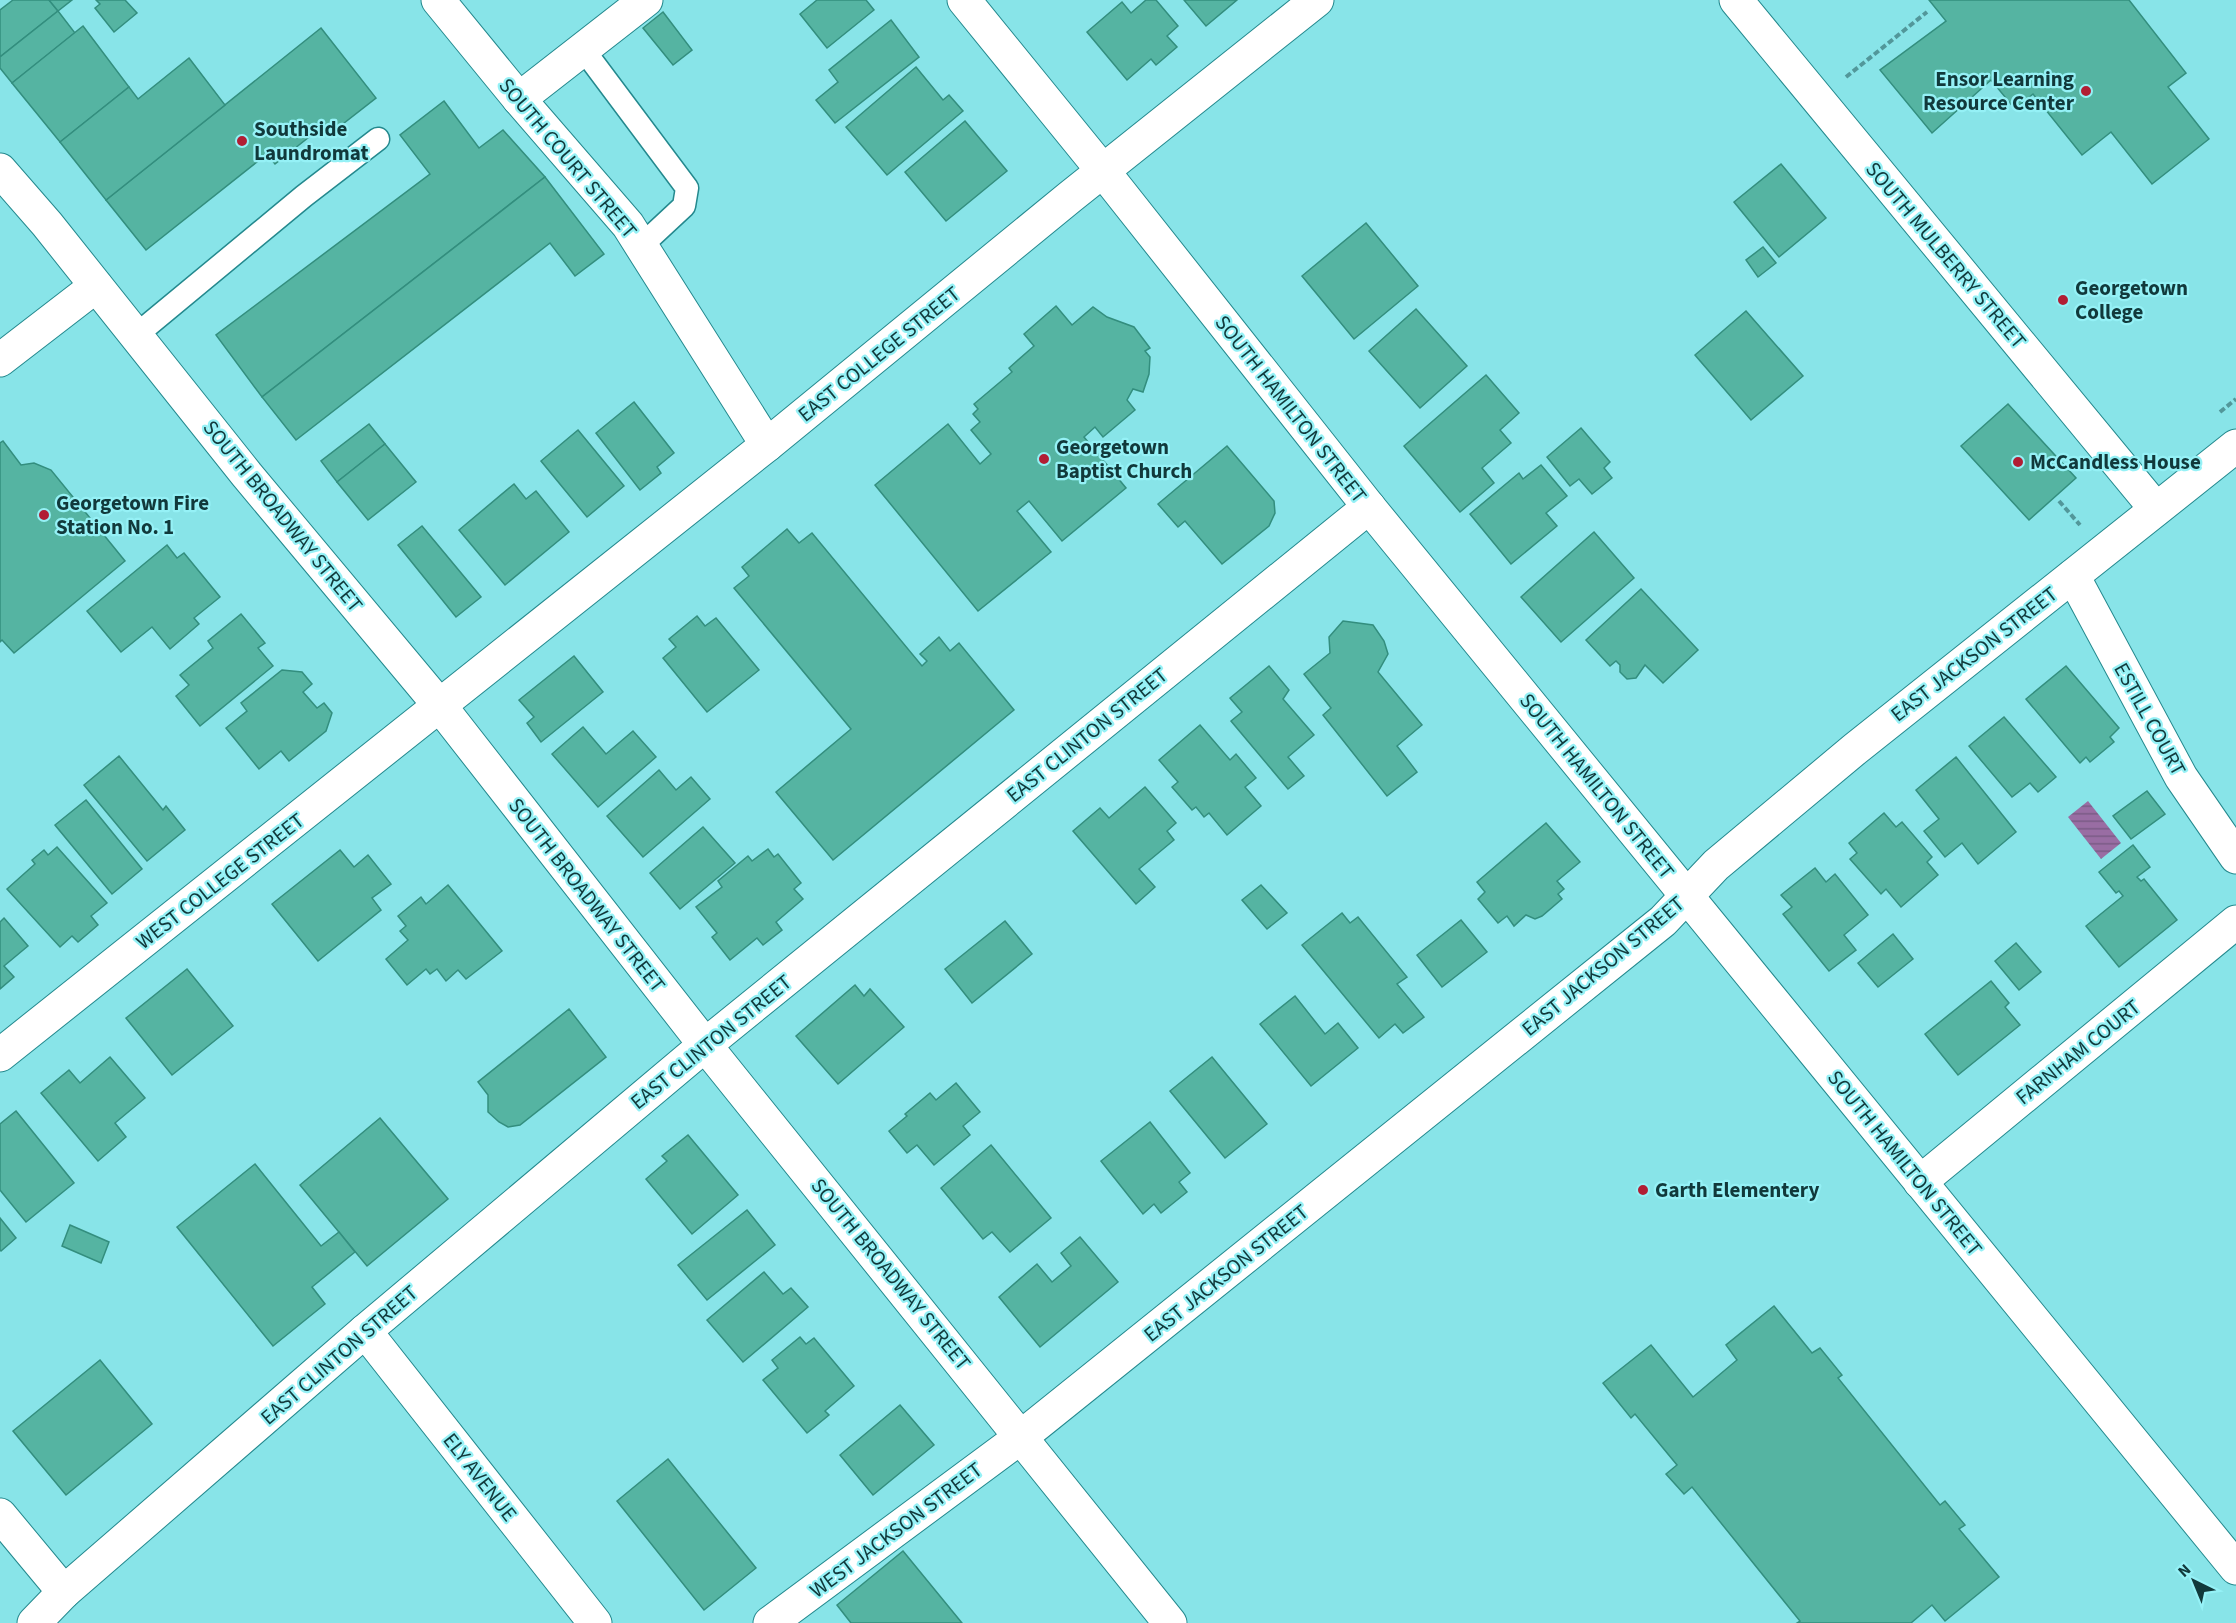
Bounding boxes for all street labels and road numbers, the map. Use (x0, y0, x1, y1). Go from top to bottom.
street label: SOUTH COURT STREET (492, 71, 644, 245)
street label: SOUTH MULBERRY STREET (1859, 155, 2033, 355)
street label: EAST COLLEGE STREET (791, 279, 967, 429)
street label: SOUTH HAMILTON STREET (1208, 309, 1374, 509)
street label: SOUTH BROADWAY STREET (196, 414, 370, 618)
street label: EAST JACKSON STREET (1884, 579, 2064, 729)
street label: ESTILL COURT (2107, 657, 2193, 781)
street label: EAST CLINTON STREET (1000, 660, 1174, 810)
street label: SOUTH HAMILTON STREET (1513, 687, 1681, 885)
street label: SOUTH BROADWAY STREET (502, 791, 672, 999)
street label: WEST COLLEGE STREET (130, 806, 310, 956)
street label: EAST JACKSON STREET (1515, 889, 1691, 1043)
street label: EAST CLINTON STREET (624, 967, 798, 1117)
street label: FARNHAM COURT (2009, 992, 2147, 1112)
street label: SOUTH HAMILTON STREET (1821, 1064, 1989, 1262)
street label: SOUTH BROADWAY STREET (804, 1172, 978, 1376)
street label: EAST JACKSON STREET (1137, 1197, 1315, 1349)
street label: EAST CLINTON STREET (254, 1278, 424, 1432)
street label: ELY AVENUE (436, 1426, 524, 1528)
street label: WEST JACKSON STREET (803, 1455, 989, 1605)

